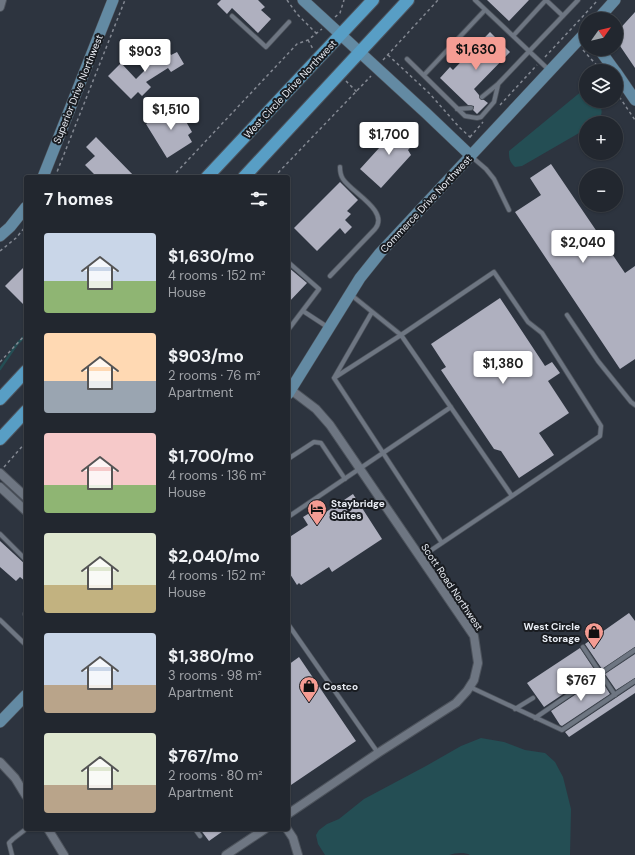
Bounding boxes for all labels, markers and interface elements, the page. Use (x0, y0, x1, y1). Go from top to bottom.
north arrow (579, 12, 623, 56)
map controls (579, 12, 623, 212)
street label: Superior Drive Northwest (50, 33, 106, 145)
street label: West Circle Drive Northwest (241, 37, 339, 141)
pin: $1,630 (443, 37, 509, 71)
pin: $903 (121, 39, 169, 73)
text: $1,630 (455, 41, 497, 58)
text: $903 (128, 43, 162, 60)
button: layers (579, 64, 623, 108)
pin: $1,510 (138, 97, 204, 131)
text: $1,510 (152, 101, 190, 118)
button: + (579, 116, 623, 160)
pin: $1,700 (356, 122, 422, 156)
text: $1,700 (369, 126, 410, 143)
street label: Commerce Drive Northwest (377, 152, 475, 255)
button: − (579, 168, 623, 212)
text: 7 homes (44, 188, 113, 210)
icon: filters (248, 188, 270, 210)
pin: $2,040 (550, 230, 616, 264)
text: $2,040 (560, 234, 606, 251)
text: $1,630/mo (168, 245, 254, 267)
icon: home (76, 249, 124, 297)
text: 4 rooms · 152 m² (168, 267, 266, 284)
text: House (168, 284, 206, 301)
text: $903/mo (168, 345, 244, 367)
icon: home (76, 349, 124, 397)
pin: $1,380 (470, 351, 536, 385)
text: $1,380 (482, 355, 524, 372)
text: 2 rooms · 76 m² (168, 367, 261, 384)
text: Apartment (168, 384, 233, 401)
text: $1,700/mo (168, 445, 254, 467)
icon: home (76, 449, 124, 497)
text: 4 rooms · 136 m² (168, 467, 266, 484)
text: House (168, 484, 206, 501)
place label: Staybridge Suites (331, 497, 385, 522)
hotel icon: Staybridge Suites (306, 498, 328, 526)
street label: Scott Road Northwest (418, 541, 486, 633)
text: $2,040/mo (168, 545, 260, 567)
icon: home (76, 549, 124, 597)
text: 4 rooms · 152 m² (168, 567, 266, 584)
text: House (168, 584, 206, 601)
place label: West Circle Storage (524, 620, 580, 645)
shop icon: West Circle Storage (583, 621, 605, 649)
text: $1,380/mo (168, 645, 254, 667)
icon: home (76, 649, 124, 697)
text: 3 rooms · 98 m² (168, 667, 262, 684)
pin: $767 (557, 668, 605, 702)
text: $767 (566, 672, 596, 689)
shop icon: Costco (298, 675, 320, 703)
place label: Costco (323, 680, 358, 693)
text: Apartment (168, 684, 233, 701)
text: $767/mo (168, 745, 239, 767)
icon: home (76, 749, 124, 797)
text: 2 rooms · 80 m² (168, 767, 263, 784)
text: Apartment (168, 784, 233, 801)

